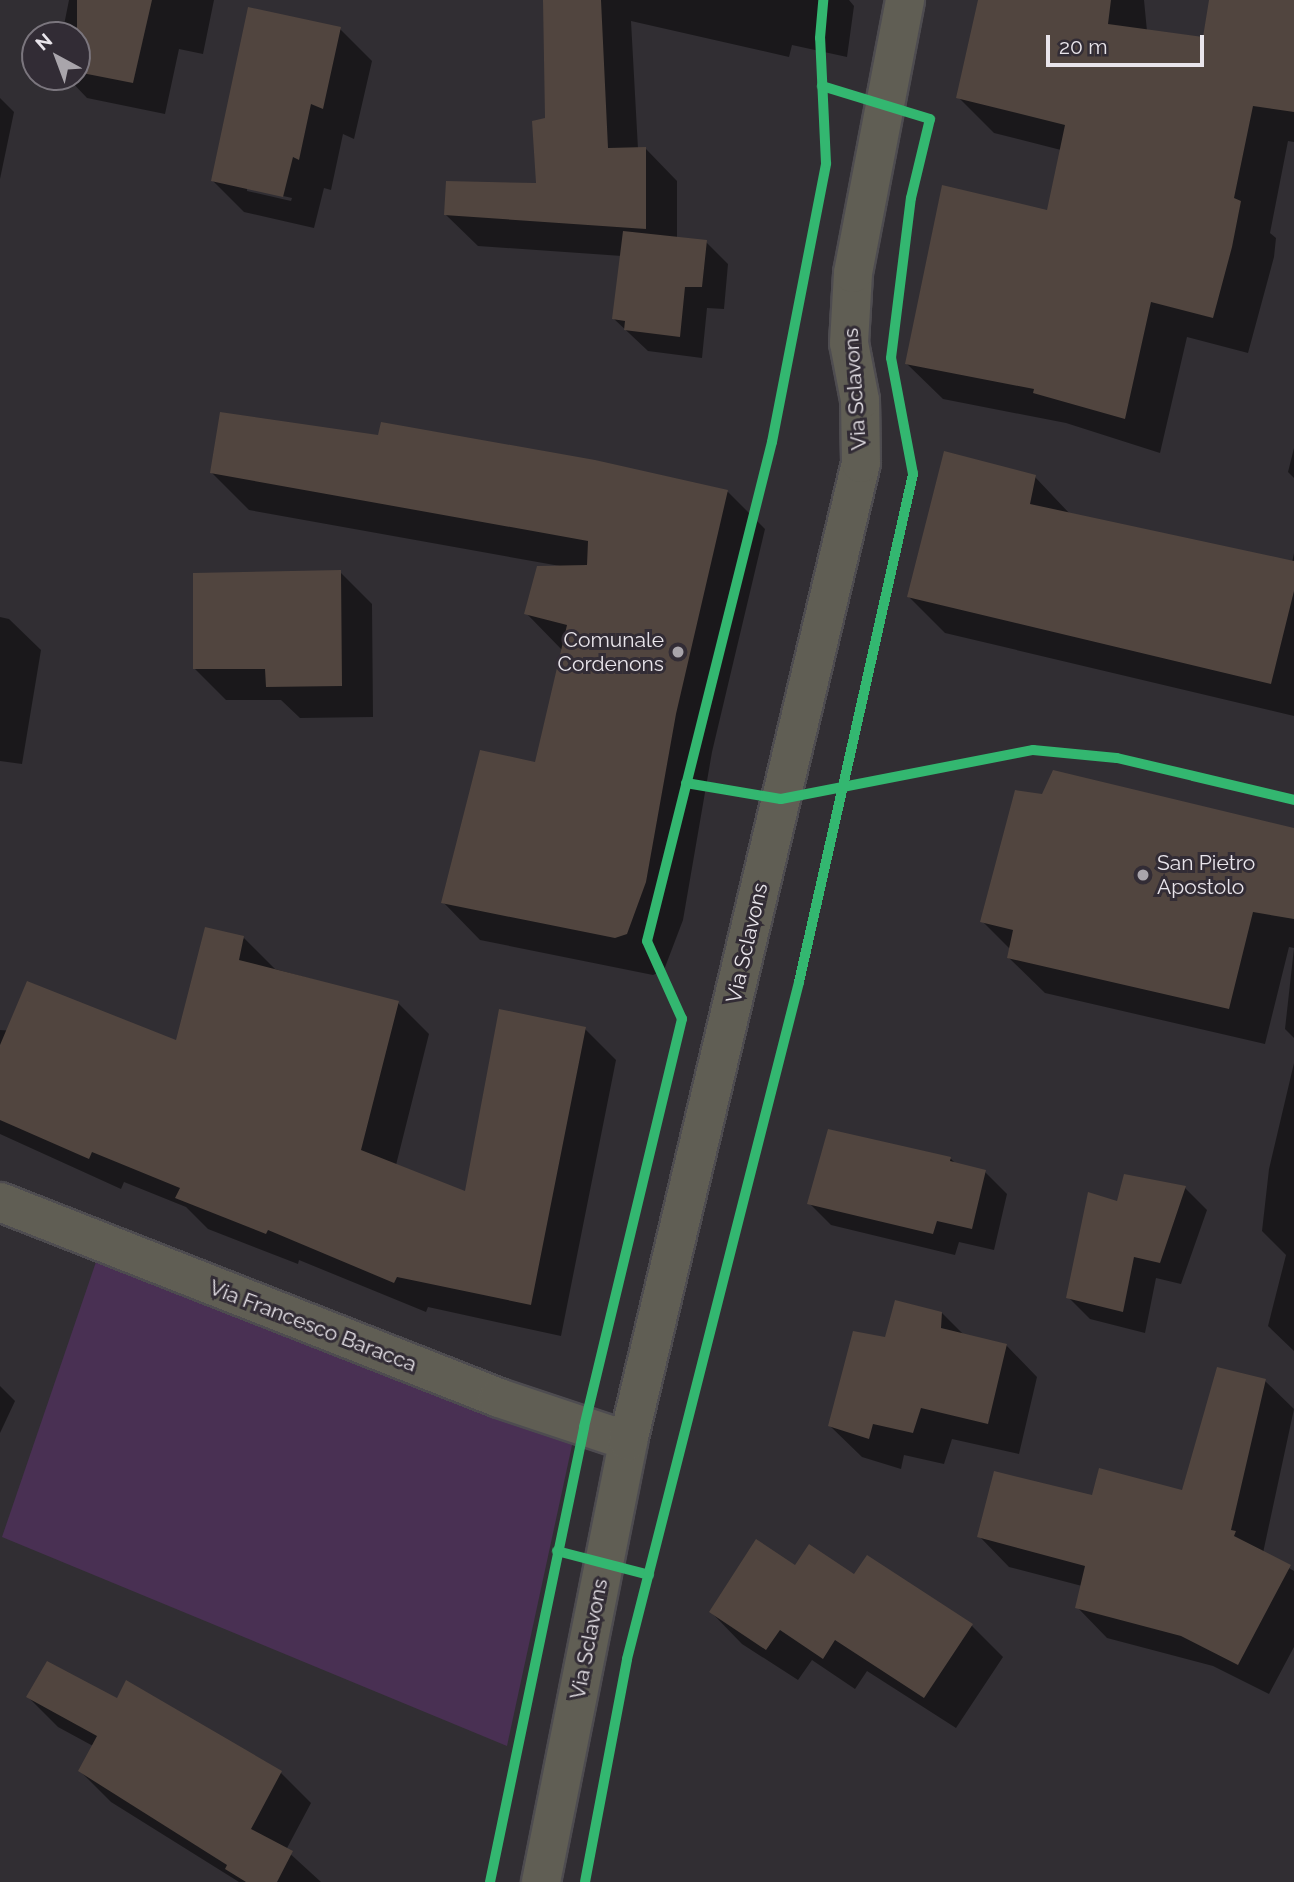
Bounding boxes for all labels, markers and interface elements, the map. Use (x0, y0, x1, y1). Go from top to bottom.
north arrow (21, 21, 91, 91)
scale bar (1049, 21, 1206, 65)
text: N (31, 29, 56, 55)
text: 20 m (1059, 34, 1107, 59)
street label: Via Sclavons (838, 327, 872, 451)
place label: Comunale Cordenons (558, 627, 664, 677)
marker: Comunale Cordenons (670, 644, 686, 660)
place label: San Pietro Apostolo (1157, 850, 1255, 900)
marker: San Pietro Apostolo (1135, 867, 1151, 883)
street label: Via Sclavons (721, 881, 773, 1005)
street label: Via Francesco Baracca (206, 1275, 420, 1377)
street label: Via Sclavons (565, 1577, 613, 1701)

